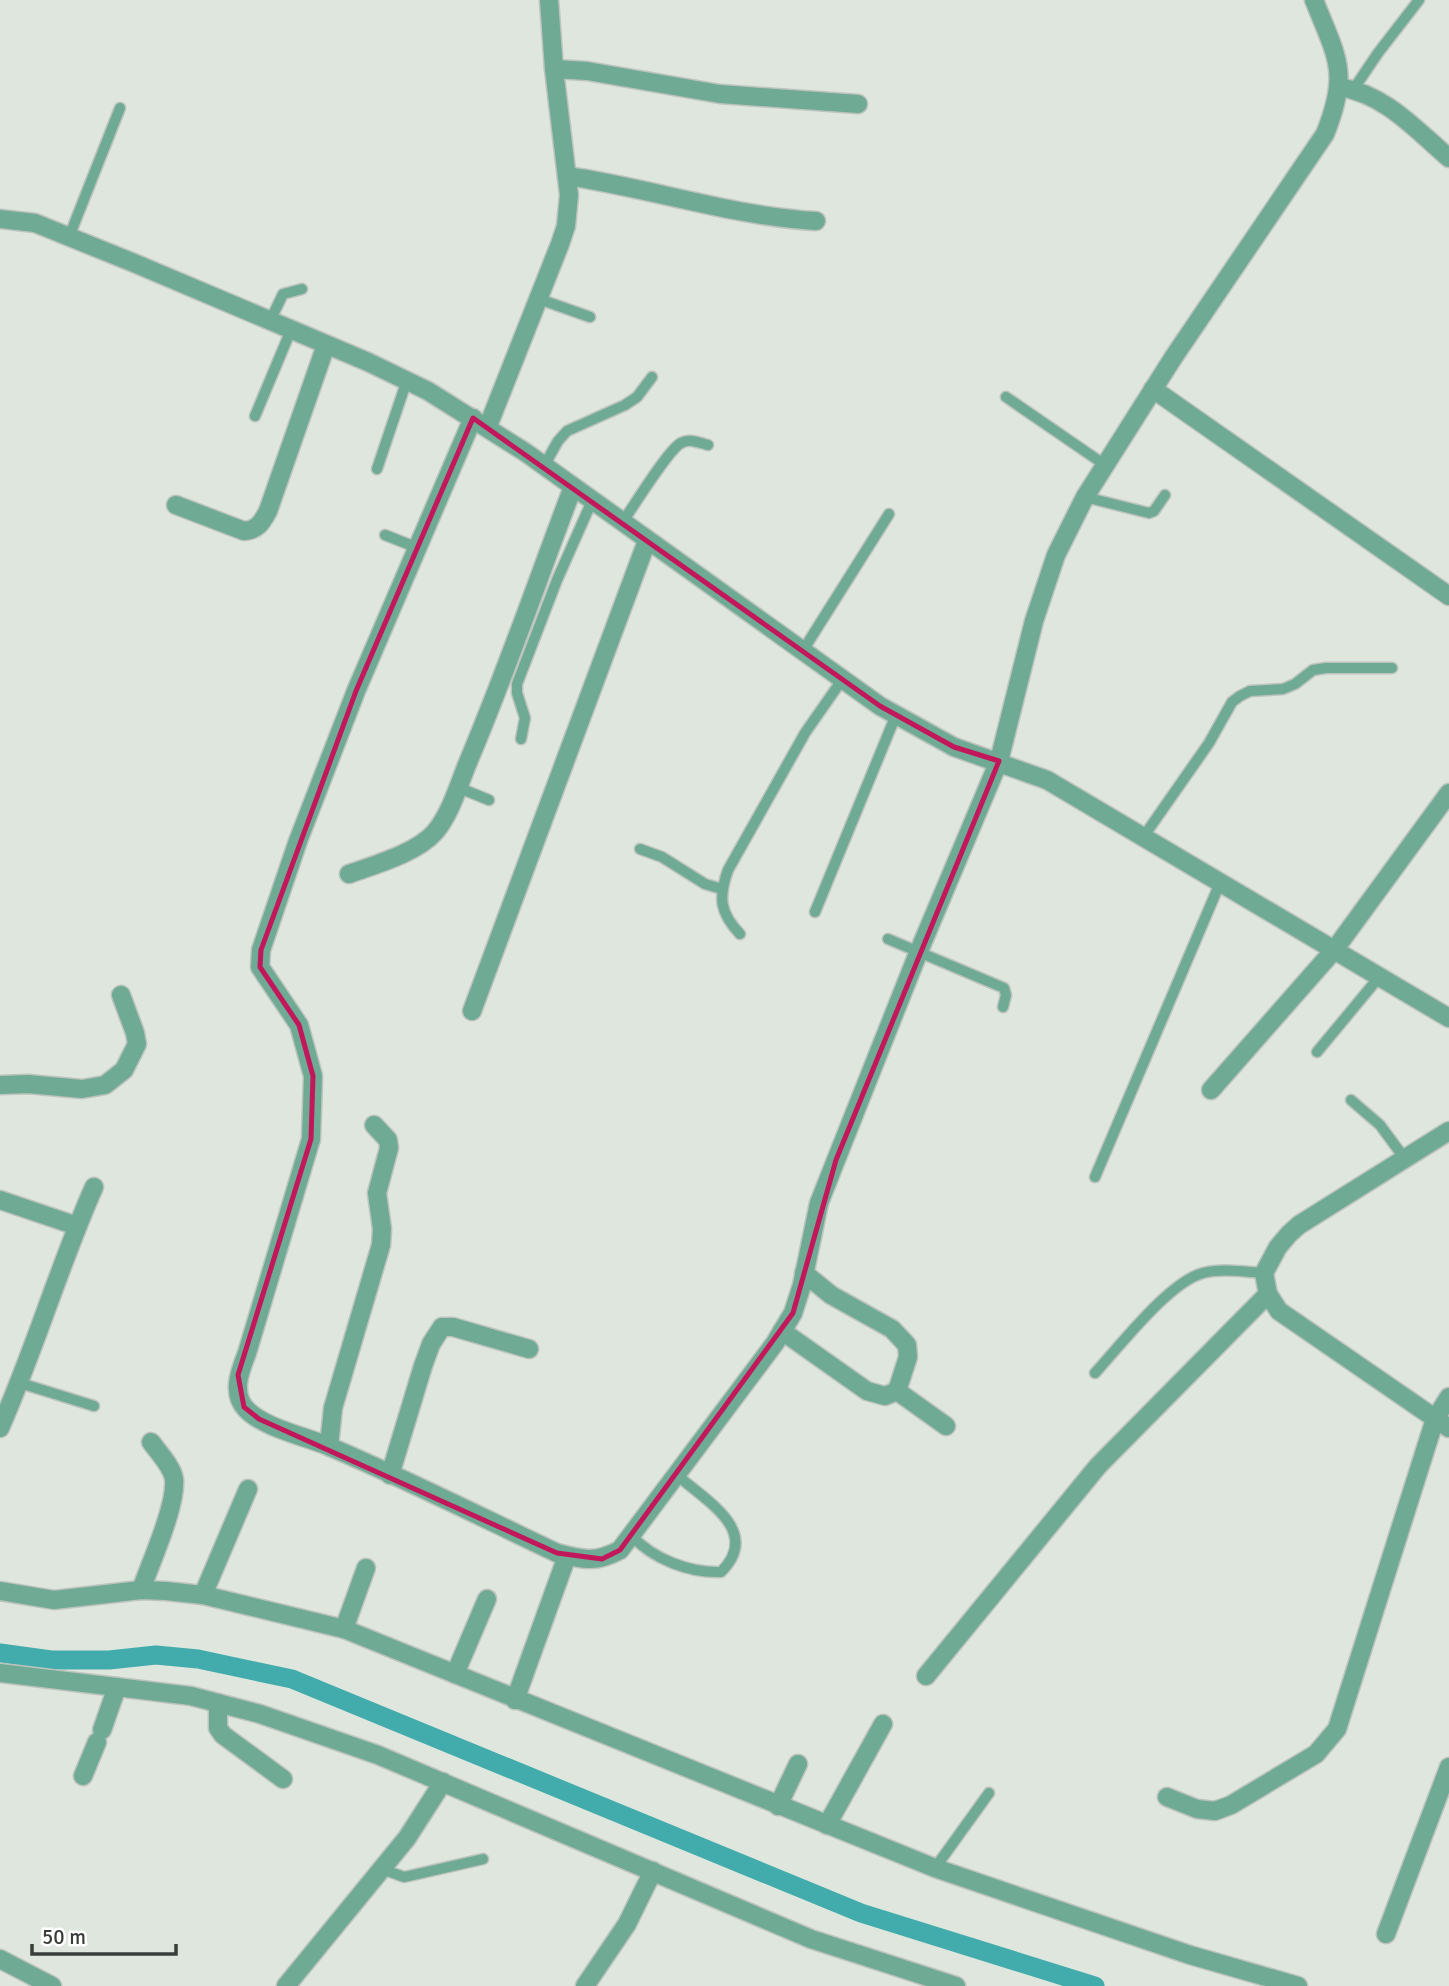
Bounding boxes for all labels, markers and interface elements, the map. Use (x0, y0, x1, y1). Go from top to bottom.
scale bar (32, 1912, 175, 1956)
text: 50 m (42, 1924, 86, 1950)

